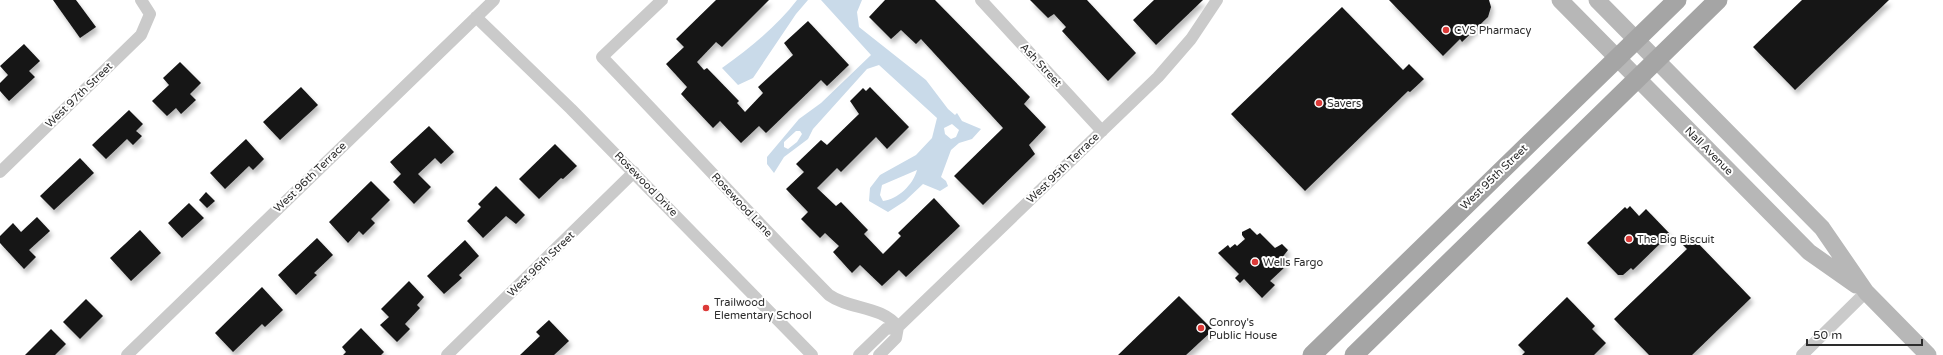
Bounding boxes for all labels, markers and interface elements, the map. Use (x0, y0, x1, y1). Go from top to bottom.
place label: CVS Pharmacy (1454, 24, 1531, 37)
marker: CVS Pharmacy (1441, 25, 1451, 35)
street label: Ash Street (1018, 41, 1064, 89)
street label: West 97th Street (43, 60, 115, 130)
place label: Savers (1327, 97, 1361, 110)
marker: Savers (1314, 98, 1324, 108)
street label: Nall Avenue (1682, 124, 1736, 178)
street label: West 95th Terrace (1024, 130, 1102, 206)
street label: West 96th Terrace (271, 139, 349, 215)
street label: West 95th Street (1458, 142, 1530, 212)
street label: Rosewood Drive (612, 149, 680, 219)
street label: Rosewood Lane (709, 170, 775, 240)
street label: West 96th Street (505, 229, 577, 299)
place label: The Big Biscuit (1637, 233, 1715, 246)
marker: The Big Biscuit (1624, 234, 1634, 244)
place label: Wells Fargo (1263, 256, 1323, 269)
marker: Wells Fargo (1250, 257, 1260, 267)
place label: Trailwood Elementary School (714, 296, 812, 322)
marker: Trailwood Elementary School (701, 303, 711, 313)
place label: Conroy's Public House (1209, 316, 1277, 342)
scale bar (1807, 321, 1922, 347)
marker: Conroy's Public House (1196, 323, 1206, 333)
text: 50 m (1813, 328, 1842, 342)

